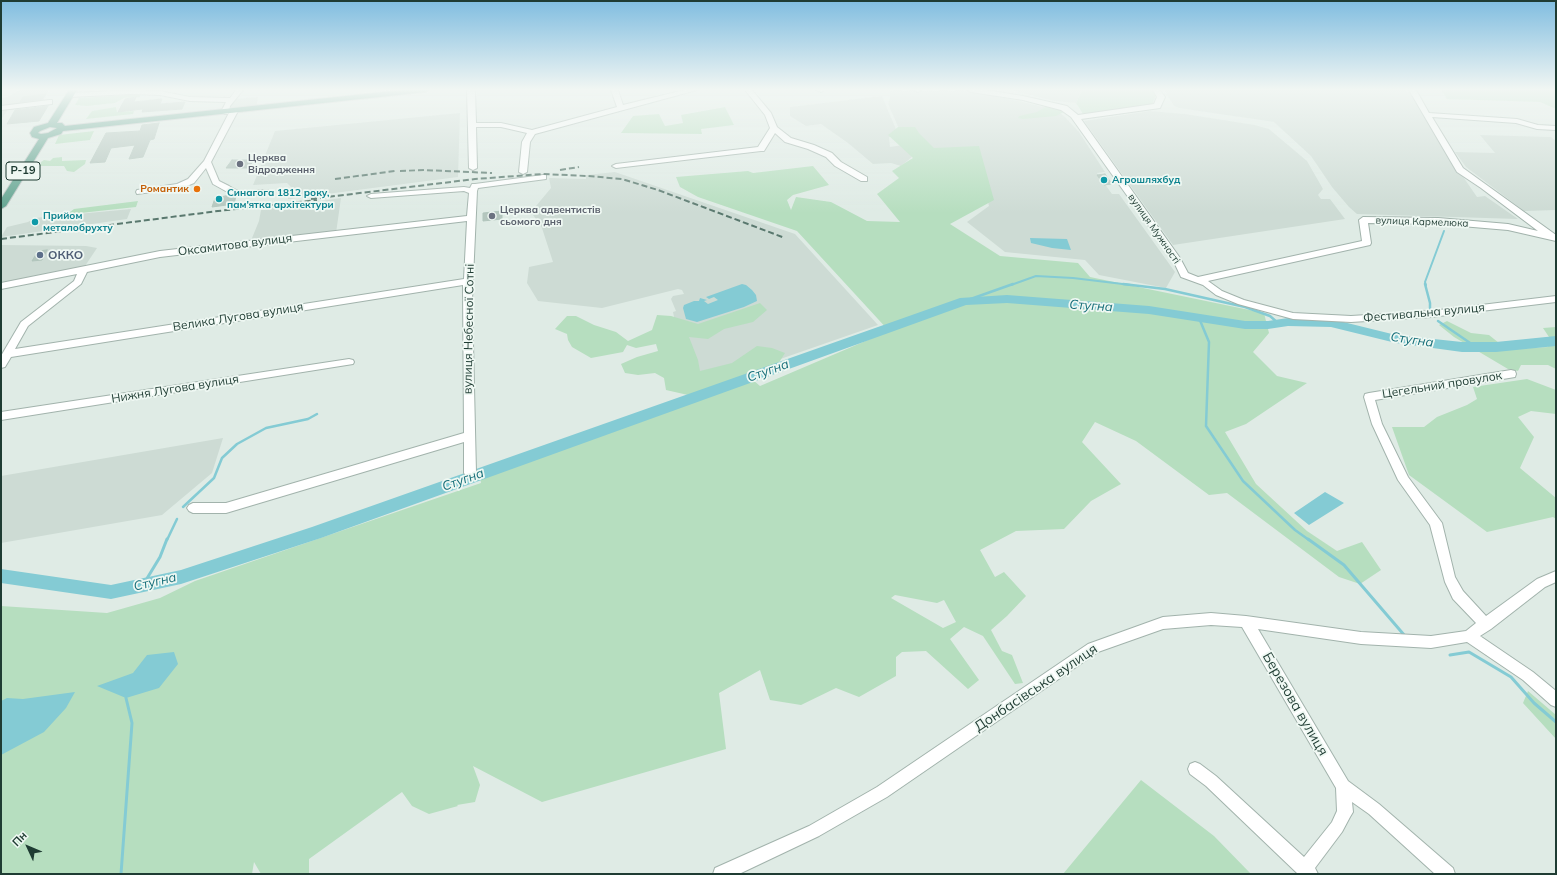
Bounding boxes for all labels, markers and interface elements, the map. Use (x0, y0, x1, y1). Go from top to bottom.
place label: Церква Відродження (248, 152, 315, 176)
marker: Церква Відродження (235, 159, 245, 169)
road number: Р-19 (6, 162, 40, 180)
place label: Агрошляхбуд (1112, 174, 1180, 186)
marker: Агрошляхбуд (1099, 175, 1109, 185)
place label: Романтик (140, 183, 189, 195)
marker: Романтик (192, 184, 202, 194)
place label: Синагога 1812 року, пам'ятка архітектури (227, 187, 334, 210)
street label: вулиця Мужності (1125, 192, 1183, 266)
marker: Синагога 1812 року, пам'ятка архітектури (214, 194, 224, 204)
place label: Церква адвентистів сьомого дня (500, 204, 601, 228)
place label: Прийом металобрухту (43, 210, 113, 234)
marker: Церква адвентистів сьомого дня (487, 211, 497, 221)
street label: вулиця Кармелюка (1375, 214, 1469, 230)
marker: Прийом металобрухту (30, 217, 40, 227)
street label: Оксамитова вулиця (177, 231, 293, 259)
place label: ОККО (48, 248, 83, 262)
marker: ОККО (35, 250, 45, 260)
street label: вулиця Небесної Сотні (461, 264, 477, 394)
water label: Стугна (1069, 297, 1113, 315)
street label: Велика Лугова вулиця (172, 300, 304, 334)
street label: Фестивальна вулиця (1363, 301, 1485, 325)
water label: Стугна (1389, 329, 1435, 351)
water label: Стугна (745, 356, 791, 386)
street label: Цегельний провулок (1381, 368, 1503, 402)
street label: Нижня Лугова вулиця (110, 372, 240, 406)
water label: Стугна (440, 465, 486, 495)
water label: Стугна (132, 570, 178, 594)
street label: Донбасівська вулиця (971, 640, 1101, 736)
street label: Березова вулиця (1259, 649, 1331, 759)
north arrow (8, 827, 48, 867)
text: Пн (9, 828, 30, 849)

